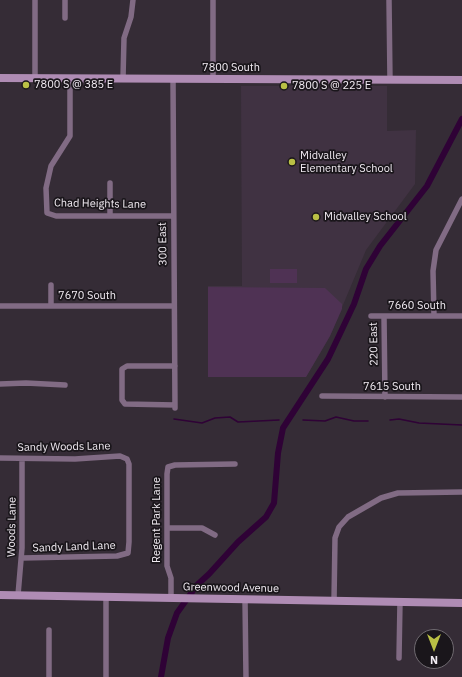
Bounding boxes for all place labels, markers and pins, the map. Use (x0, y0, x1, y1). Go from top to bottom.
place label: 7800 S @ 385 E (34, 78, 113, 92)
place label: 7800 S @ 225 E (292, 79, 371, 93)
marker: 7800 S @ 385 E (21, 80, 31, 90)
marker: 7800 S @ 225 E (279, 81, 289, 91)
place label: Midvalley Elementary School (300, 149, 393, 175)
marker: Midvalley Elementary School (287, 157, 297, 167)
place label: Midvalley School (324, 210, 407, 224)
marker: Midvalley School (311, 212, 321, 222)

